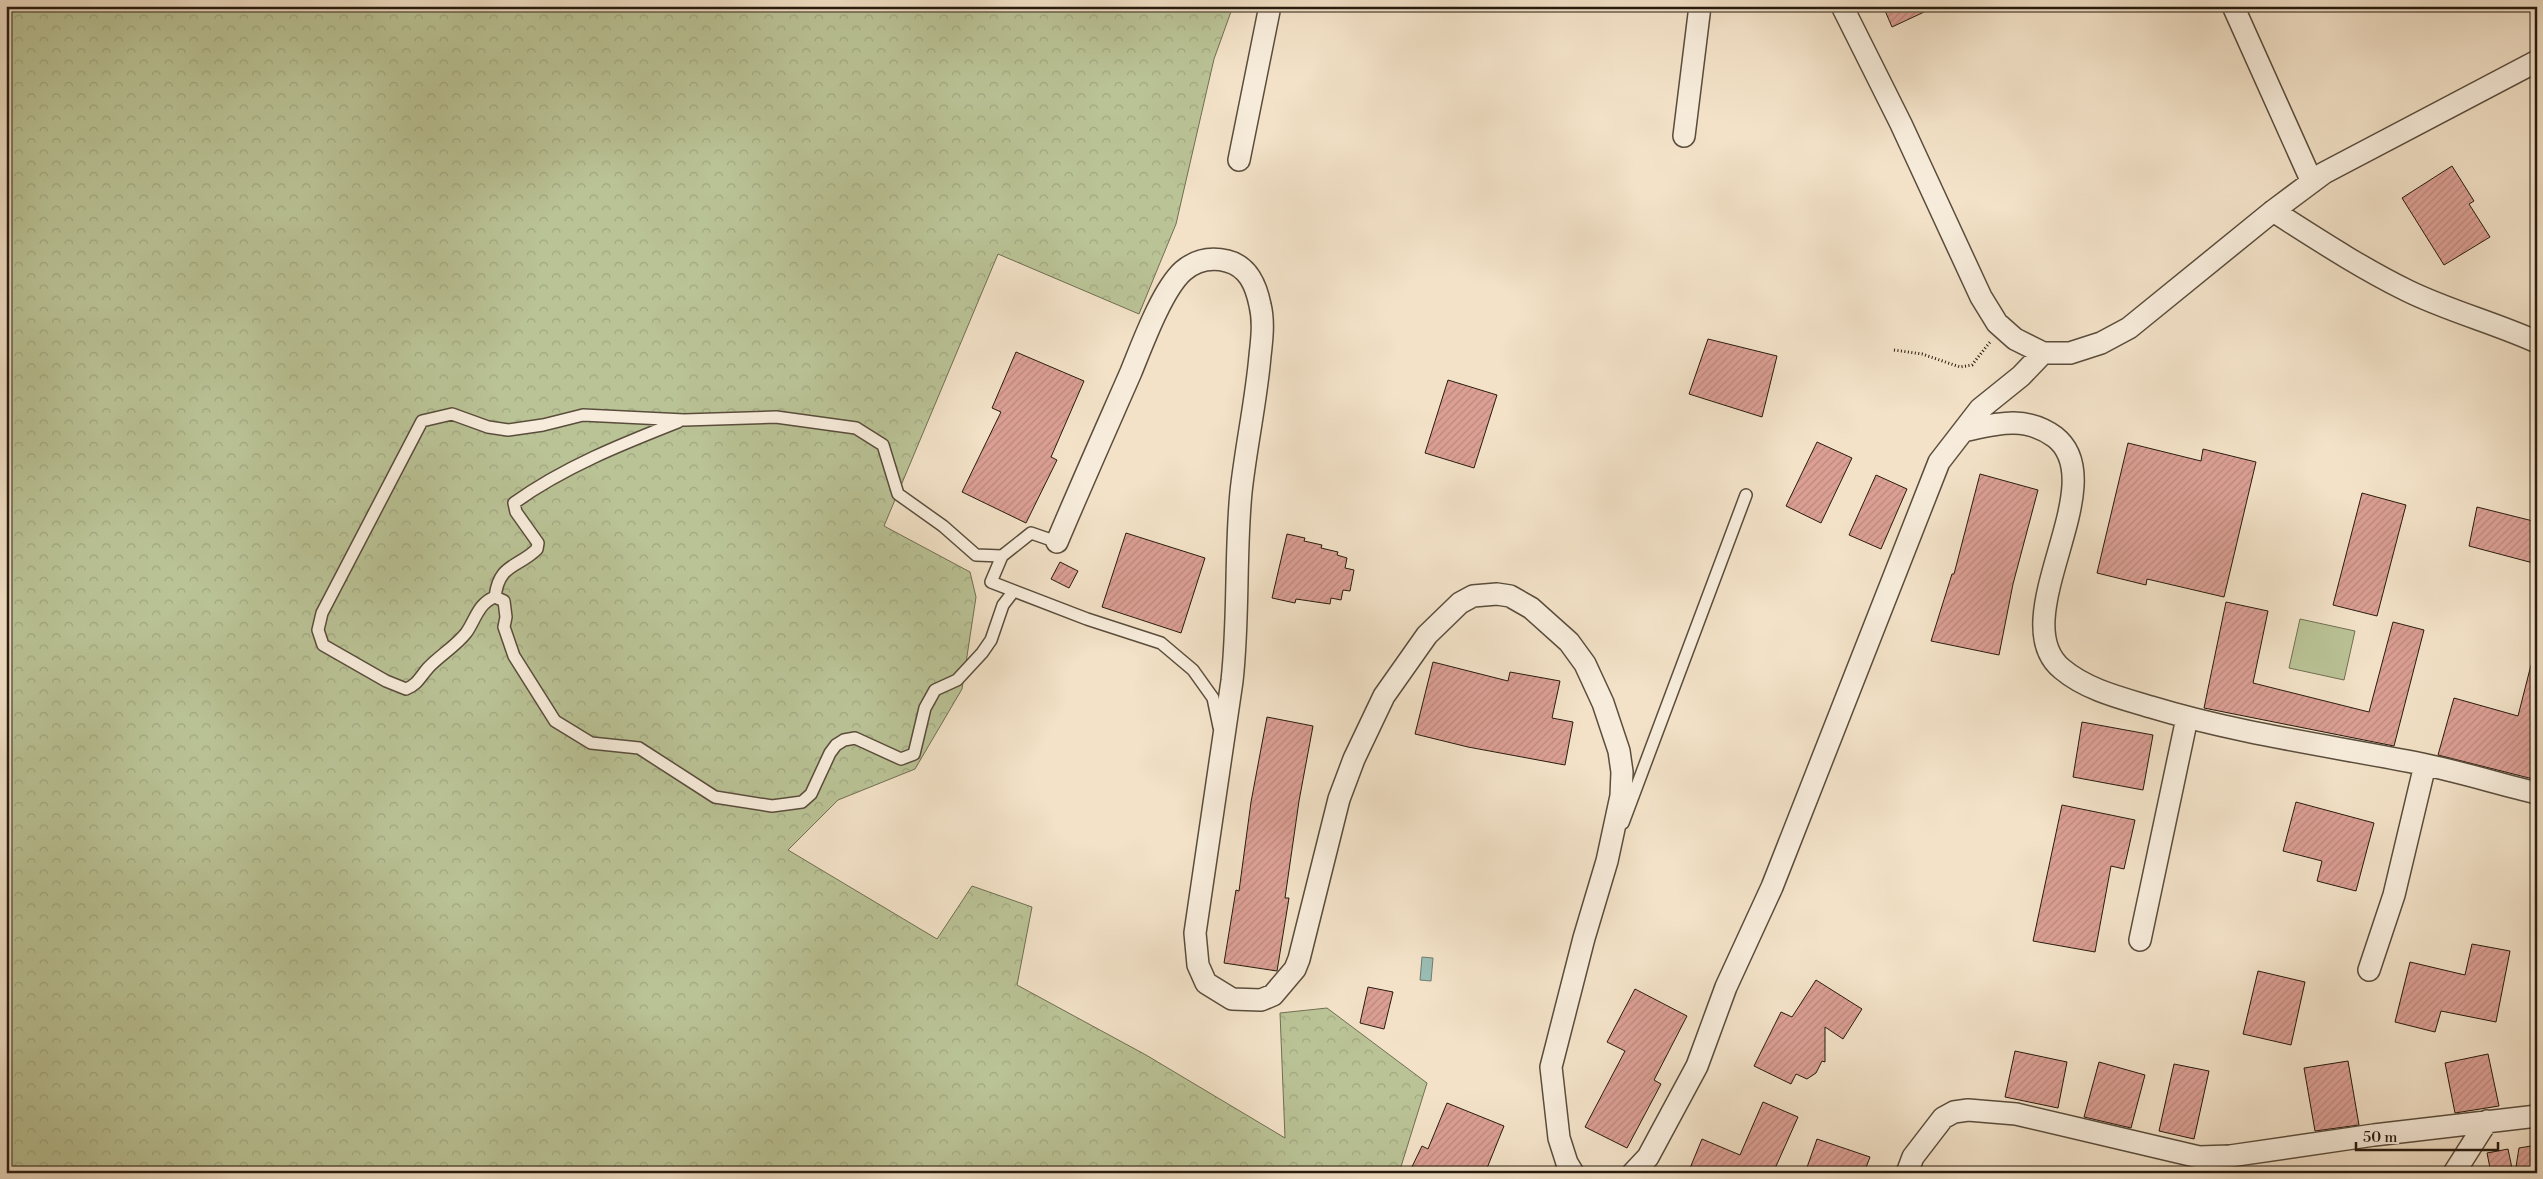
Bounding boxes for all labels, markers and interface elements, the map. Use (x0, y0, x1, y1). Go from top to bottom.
scale bar (2356, 1119, 2498, 1151)
text: 50 m (2363, 1128, 2397, 1147)

